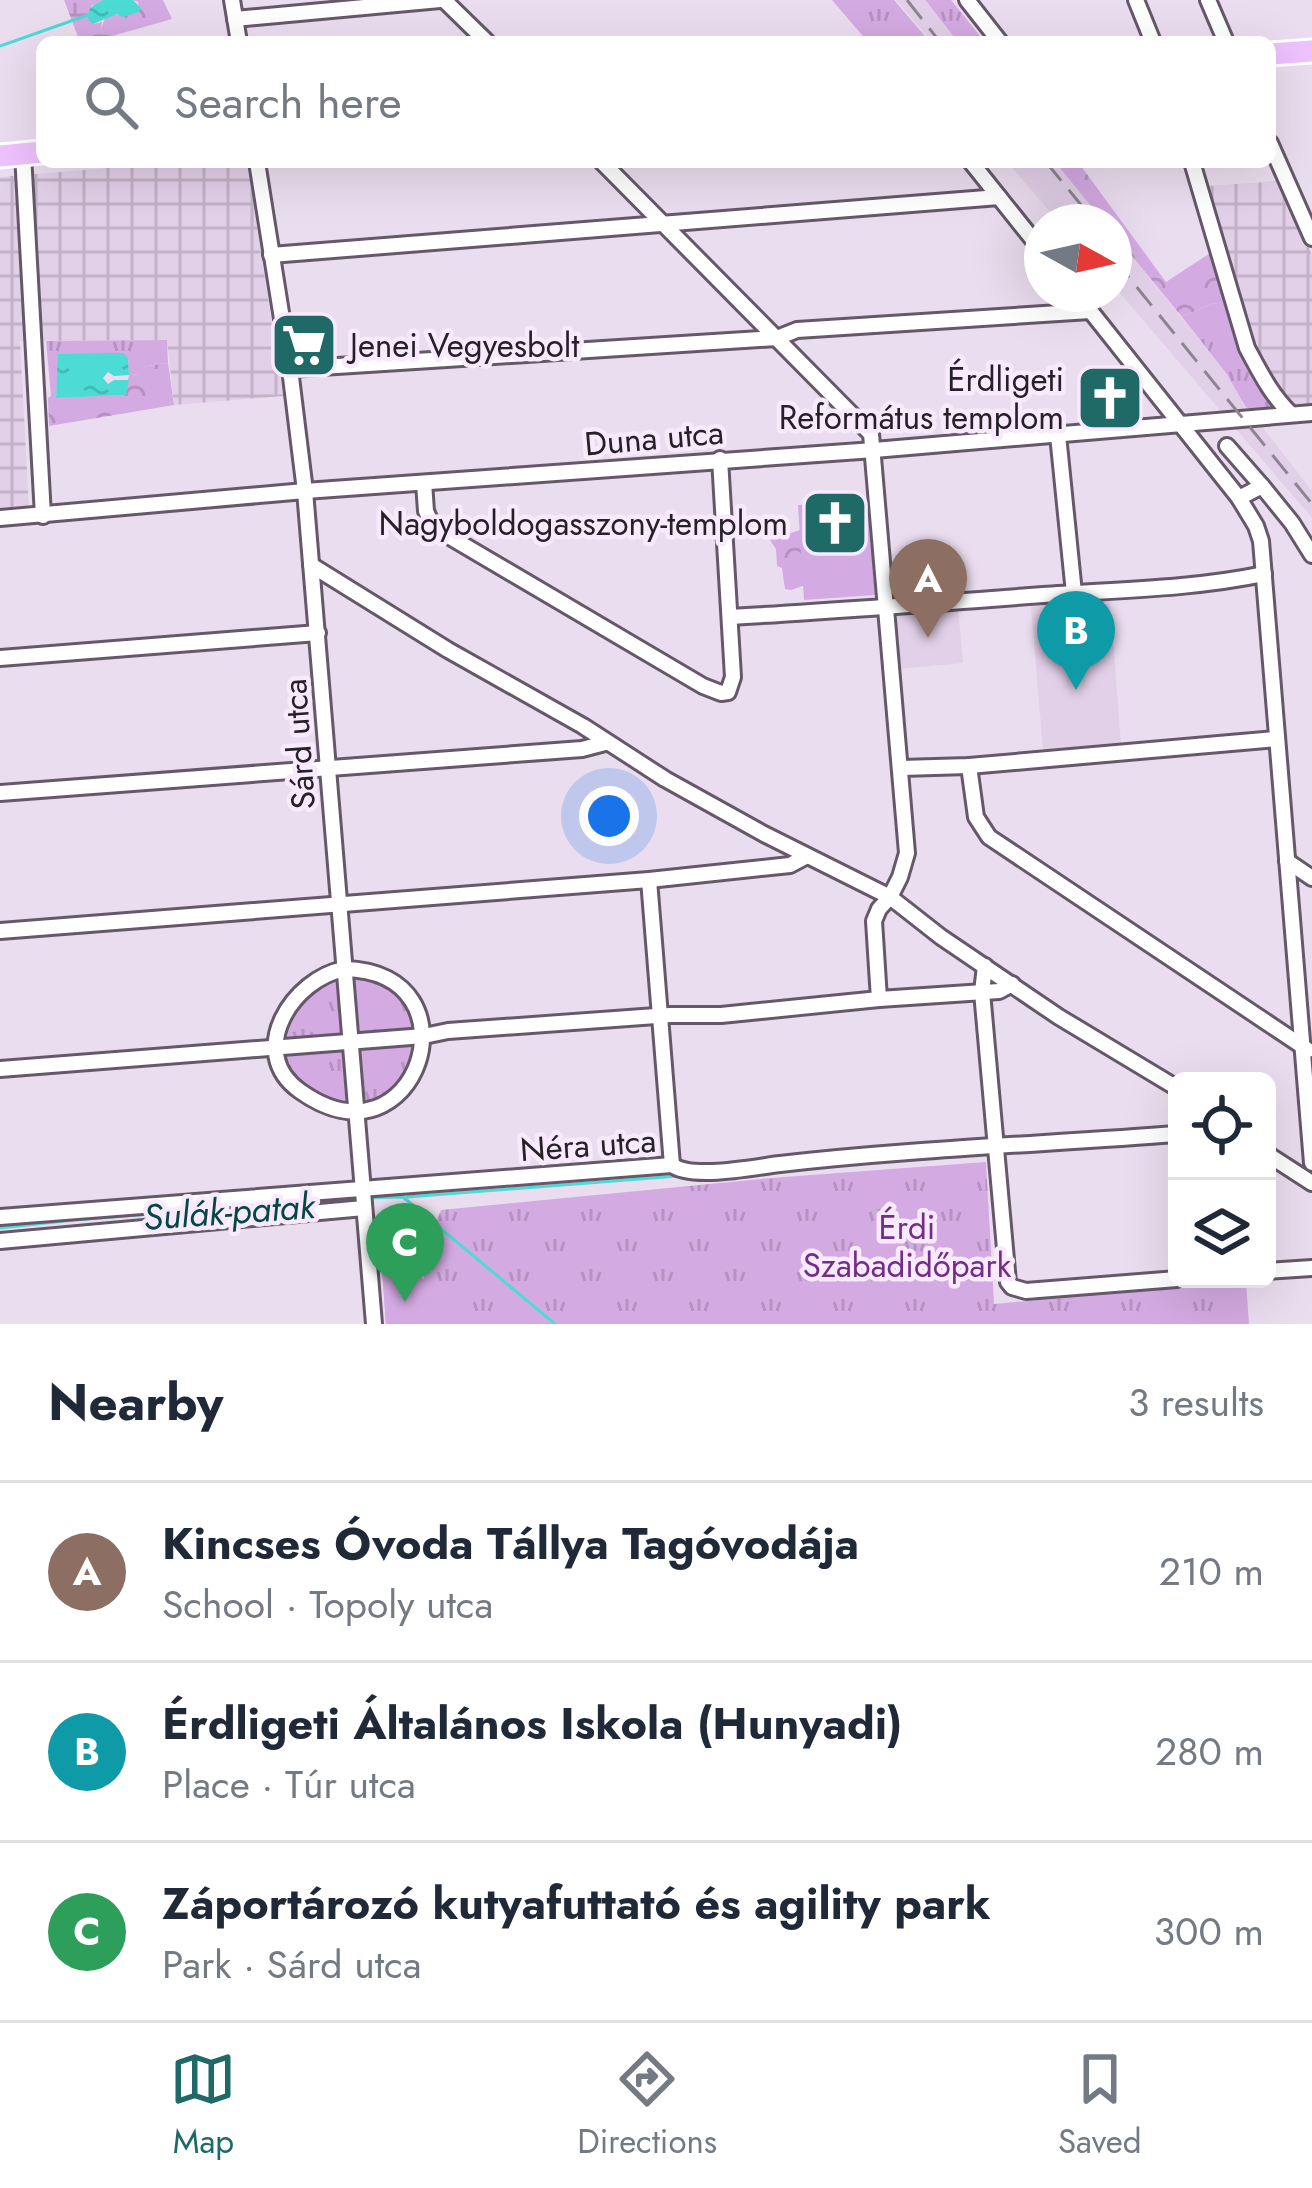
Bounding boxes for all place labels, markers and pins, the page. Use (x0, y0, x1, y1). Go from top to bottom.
supermarket icon: Jenei Vegyesbolt (269, 310, 339, 380)
place label: Jenei Vegyesbolt (346, 322, 579, 369)
place label: Érdligeti Református templom (779, 356, 1064, 441)
church icon: Érdligeti Református templom (1075, 363, 1145, 433)
church icon: Nagyboldogasszony-templom (800, 488, 870, 558)
place label: Nagyboldogasszony-templom (379, 500, 788, 547)
pin: A (889, 539, 967, 638)
pin: B (1037, 591, 1115, 690)
pin: C (366, 1203, 444, 1302)

